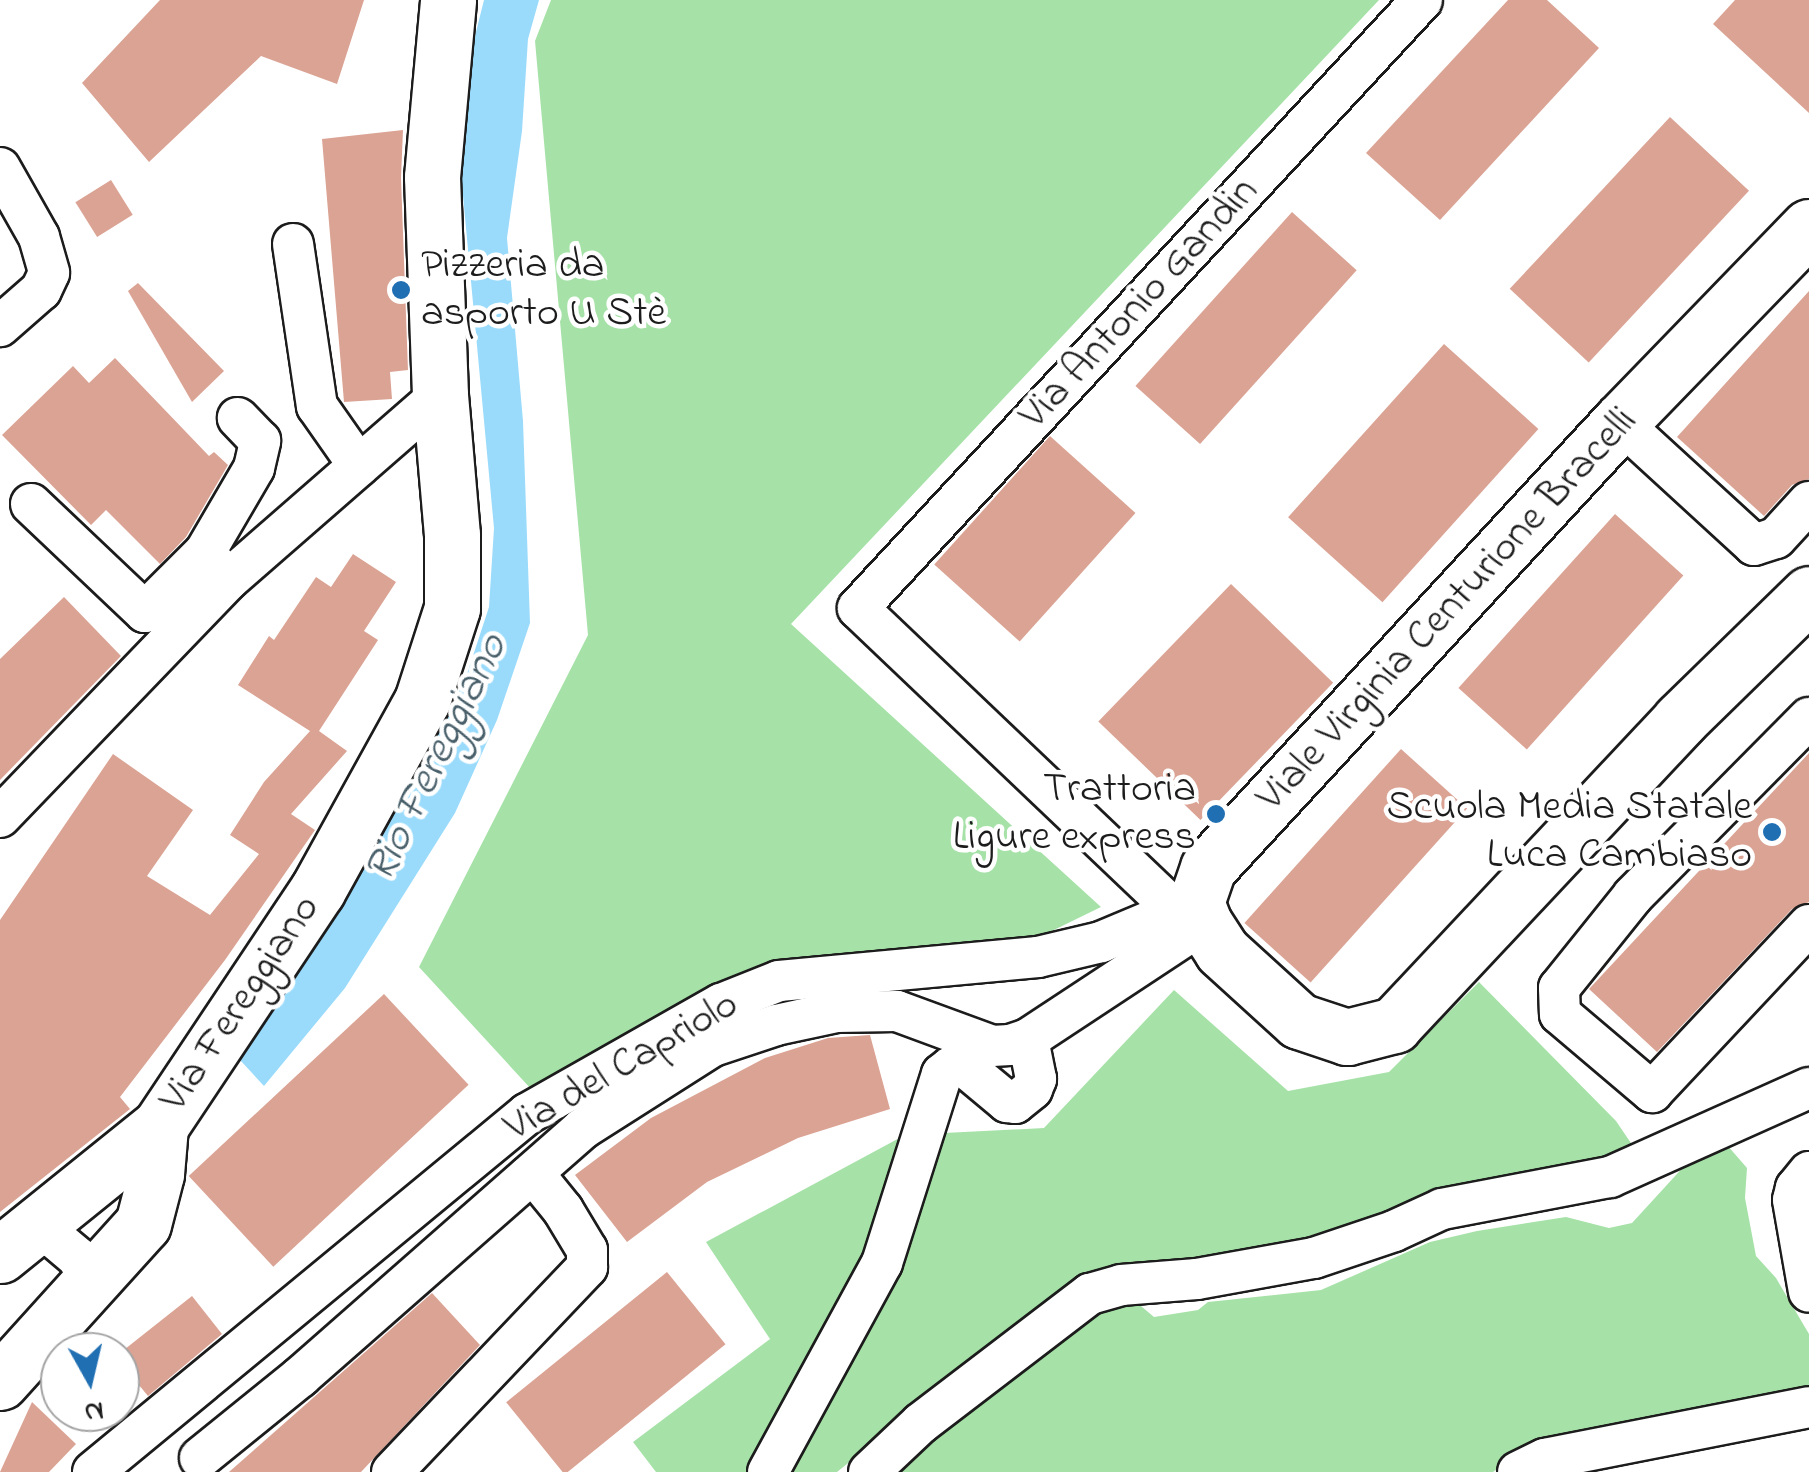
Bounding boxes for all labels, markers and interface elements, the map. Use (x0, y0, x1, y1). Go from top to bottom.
street label: Via Antonio Gandin (1010, 167, 1270, 441)
place label: Pizzeria da asporto U Stè (421, 241, 666, 340)
marker: Pizzeria da asporto U Stè (390, 279, 412, 301)
street label: Viale Virginia Centurione Bracelli (1247, 397, 1649, 823)
water label: Rio Fereggiano (355, 626, 521, 892)
place label: Trattoria Ligure express (953, 765, 1196, 864)
place label: Scuola Media Statale Luca Cambiaso (1387, 783, 1752, 881)
marker: Trattoria Ligure express (1205, 803, 1227, 825)
marker: Scuola Media Statale Luca Cambiaso (1761, 821, 1783, 843)
street label: Via Fereggiano (150, 886, 332, 1122)
street label: Via del Capriolo (496, 980, 748, 1154)
north arrow (40, 1332, 140, 1432)
text: N (82, 1389, 106, 1432)

